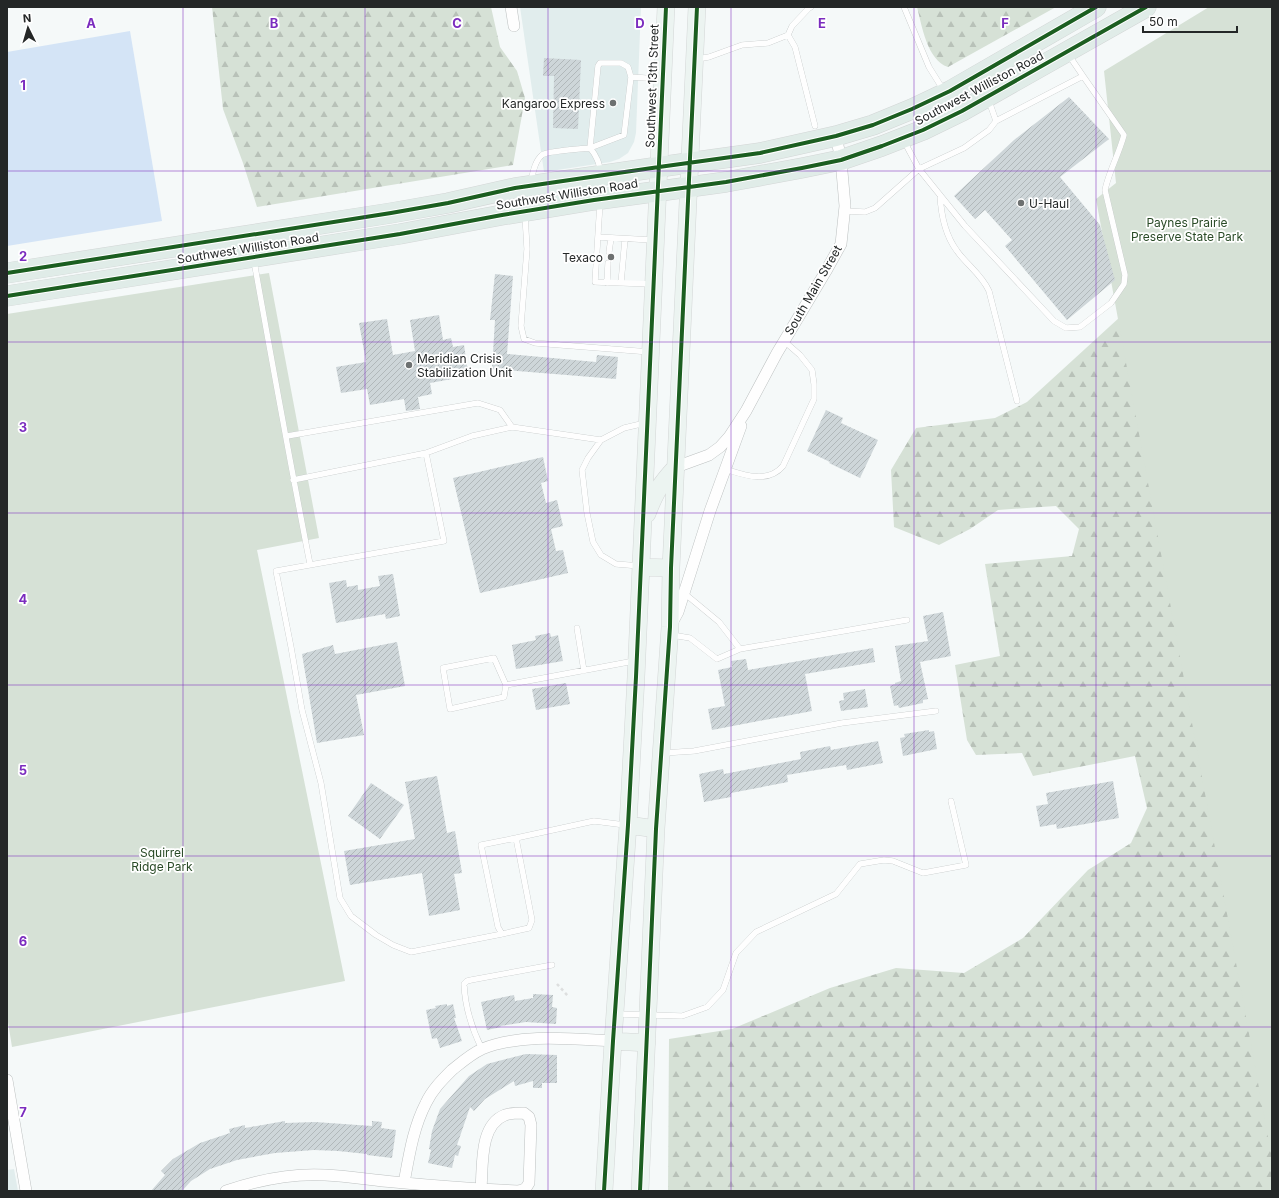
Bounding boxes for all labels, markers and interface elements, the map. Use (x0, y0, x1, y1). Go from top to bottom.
north arrow (8, 8, 48, 48)
scale bar (1143, 8, 1237, 34)
text: N (22, 11, 32, 25)
text: 50 m (1149, 14, 1178, 29)
text: A (86, 15, 96, 31)
text: B (270, 15, 279, 31)
text: C (452, 15, 462, 31)
text: D (635, 15, 645, 31)
text: E (818, 15, 826, 31)
text: F (1001, 15, 1009, 31)
street label: Southwest 13th Street (642, 24, 662, 148)
street label: Southwest Williston Road (912, 48, 1046, 128)
text: 1 (20, 77, 26, 93)
place label: Kangaroo Express (502, 96, 605, 111)
marker: Kangaroo Express (608, 98, 618, 108)
street label: Southwest Williston Road (495, 175, 639, 213)
place label: U-Haul (1029, 196, 1069, 211)
marker: U-Haul (1016, 198, 1026, 208)
park label: Paynes Prairie Preserve State Park (1131, 215, 1244, 244)
street label: Southwest Williston Road (176, 229, 320, 267)
street label: South Main Street (781, 242, 845, 338)
text: 2 (19, 248, 27, 264)
place label: Texaco (562, 250, 603, 265)
marker: Texaco (606, 252, 616, 262)
place label: Meridian Crisis Stabilization Unit (417, 351, 512, 380)
marker: Meridian Crisis Stabilization Unit (404, 360, 414, 370)
text: 3 (19, 419, 27, 435)
text: 4 (19, 591, 28, 607)
text: 5 (19, 762, 27, 778)
park label: Squirrel Ridge Park (131, 845, 193, 874)
text: 6 (19, 933, 27, 949)
text: 7 (19, 1104, 27, 1120)

